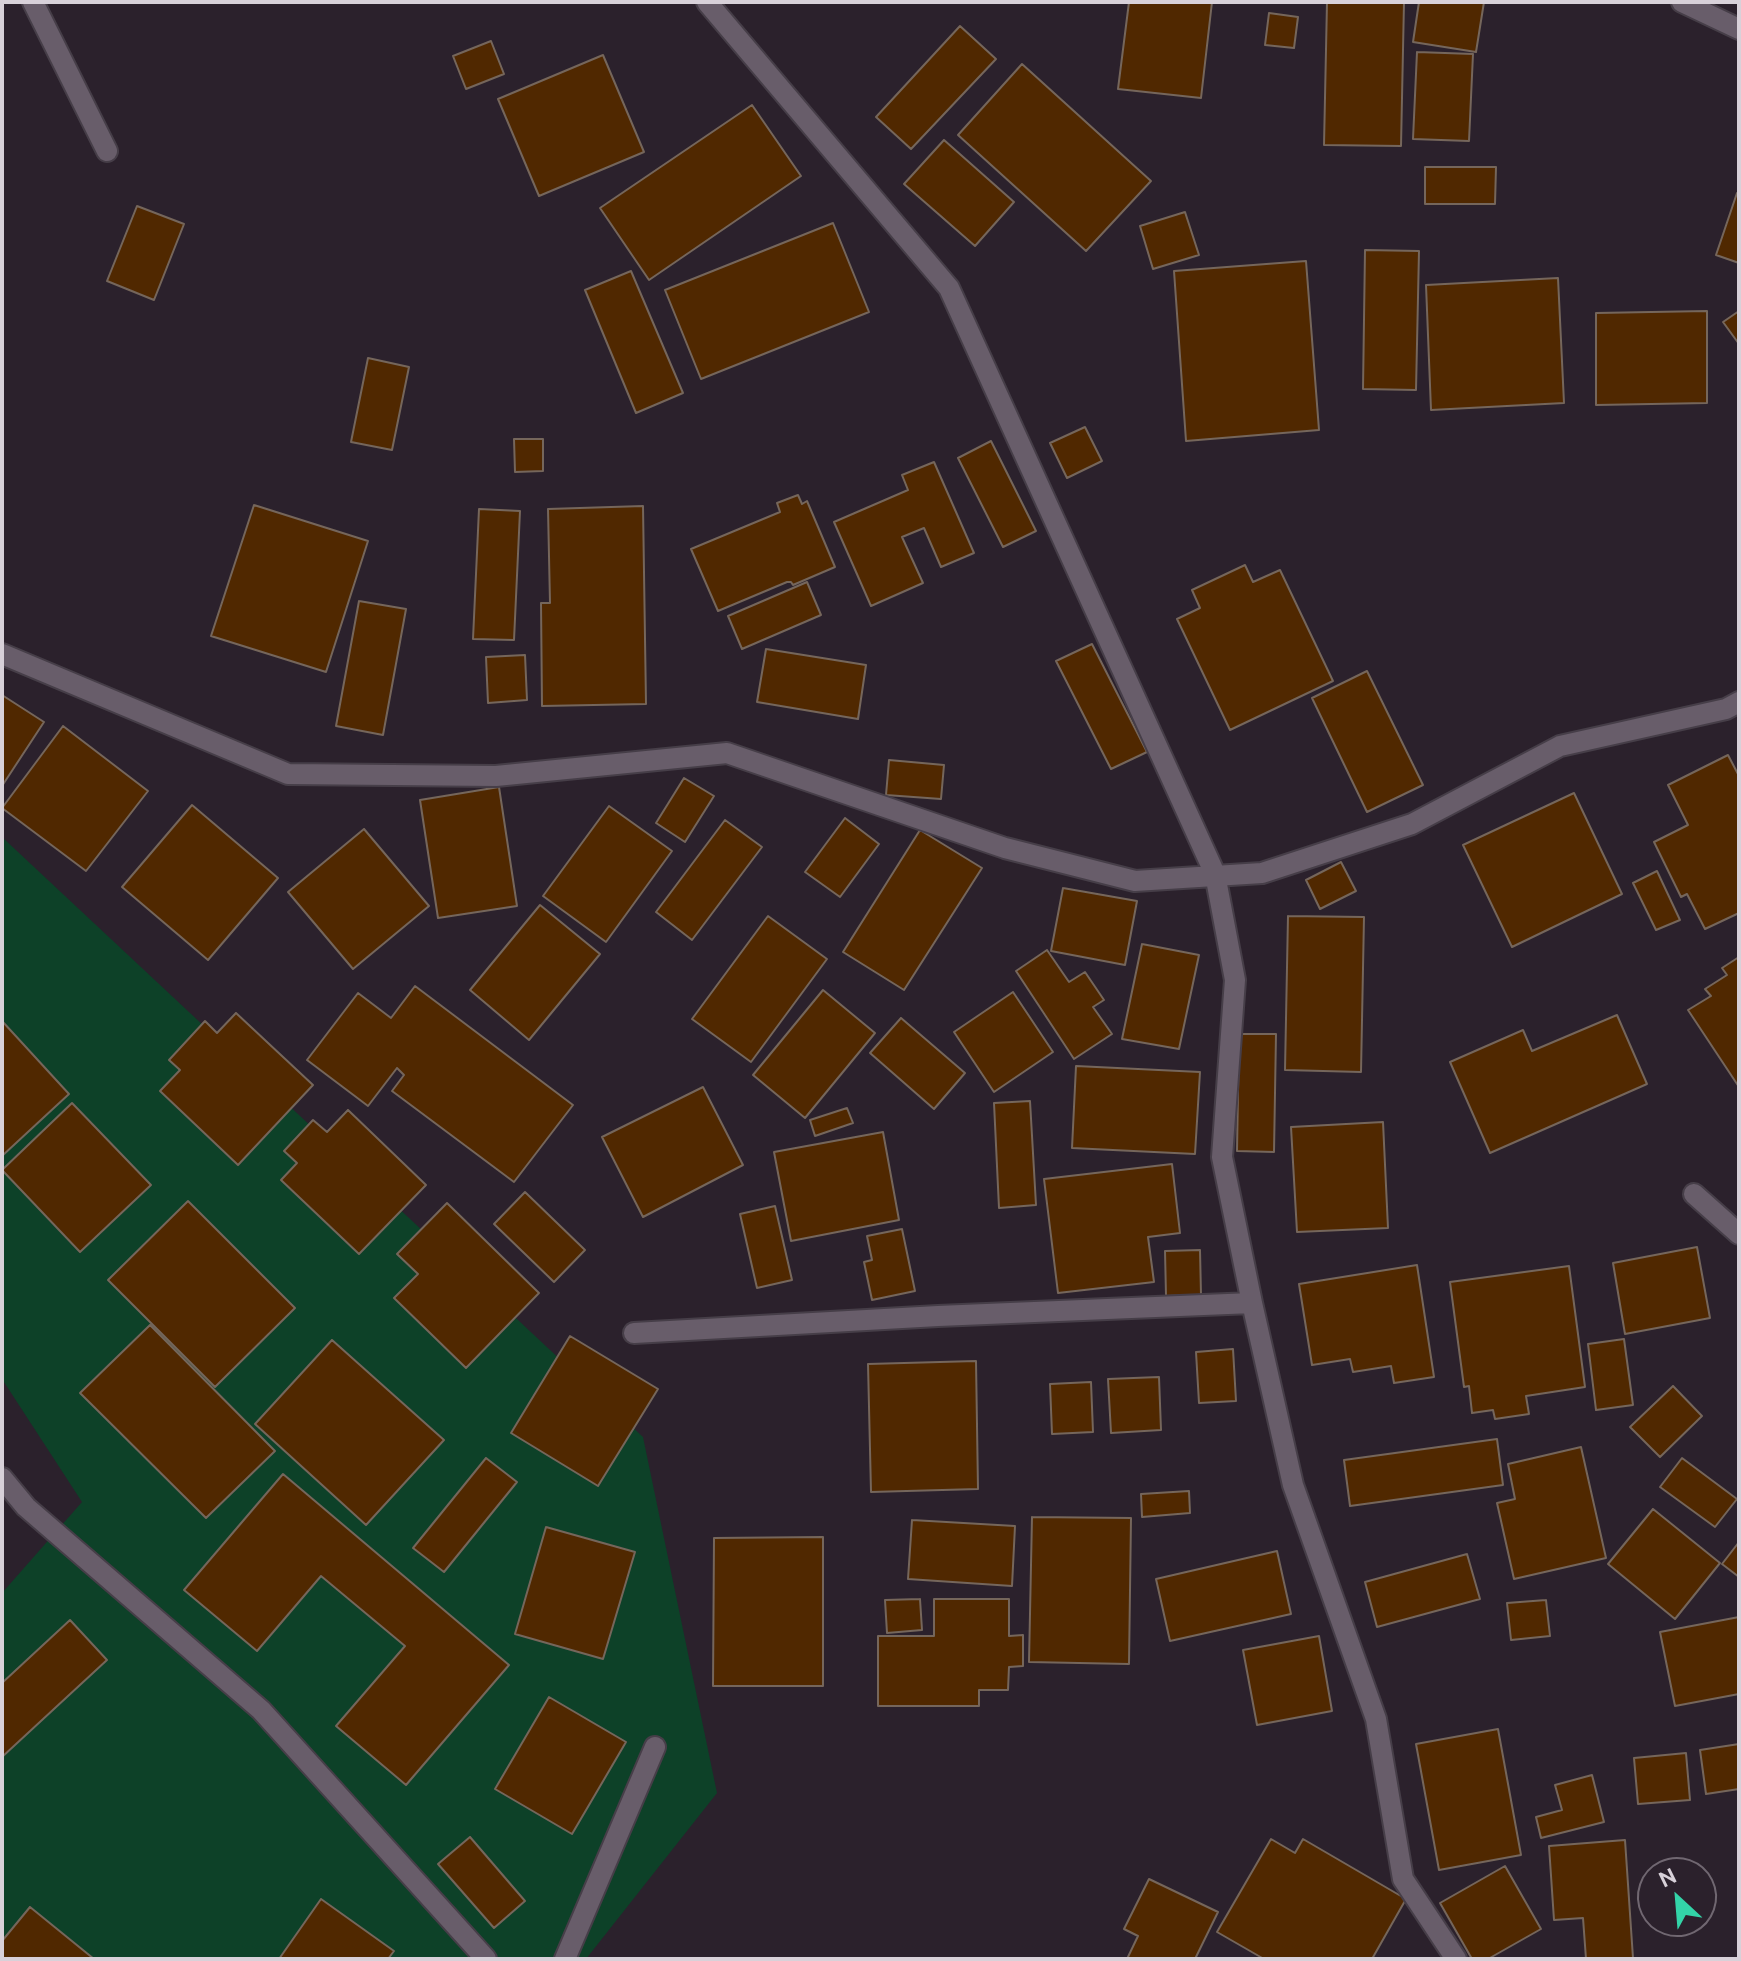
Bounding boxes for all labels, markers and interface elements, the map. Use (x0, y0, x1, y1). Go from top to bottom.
north arrow (1637, 1857, 1717, 1937)
text: N (1654, 1862, 1680, 1892)

